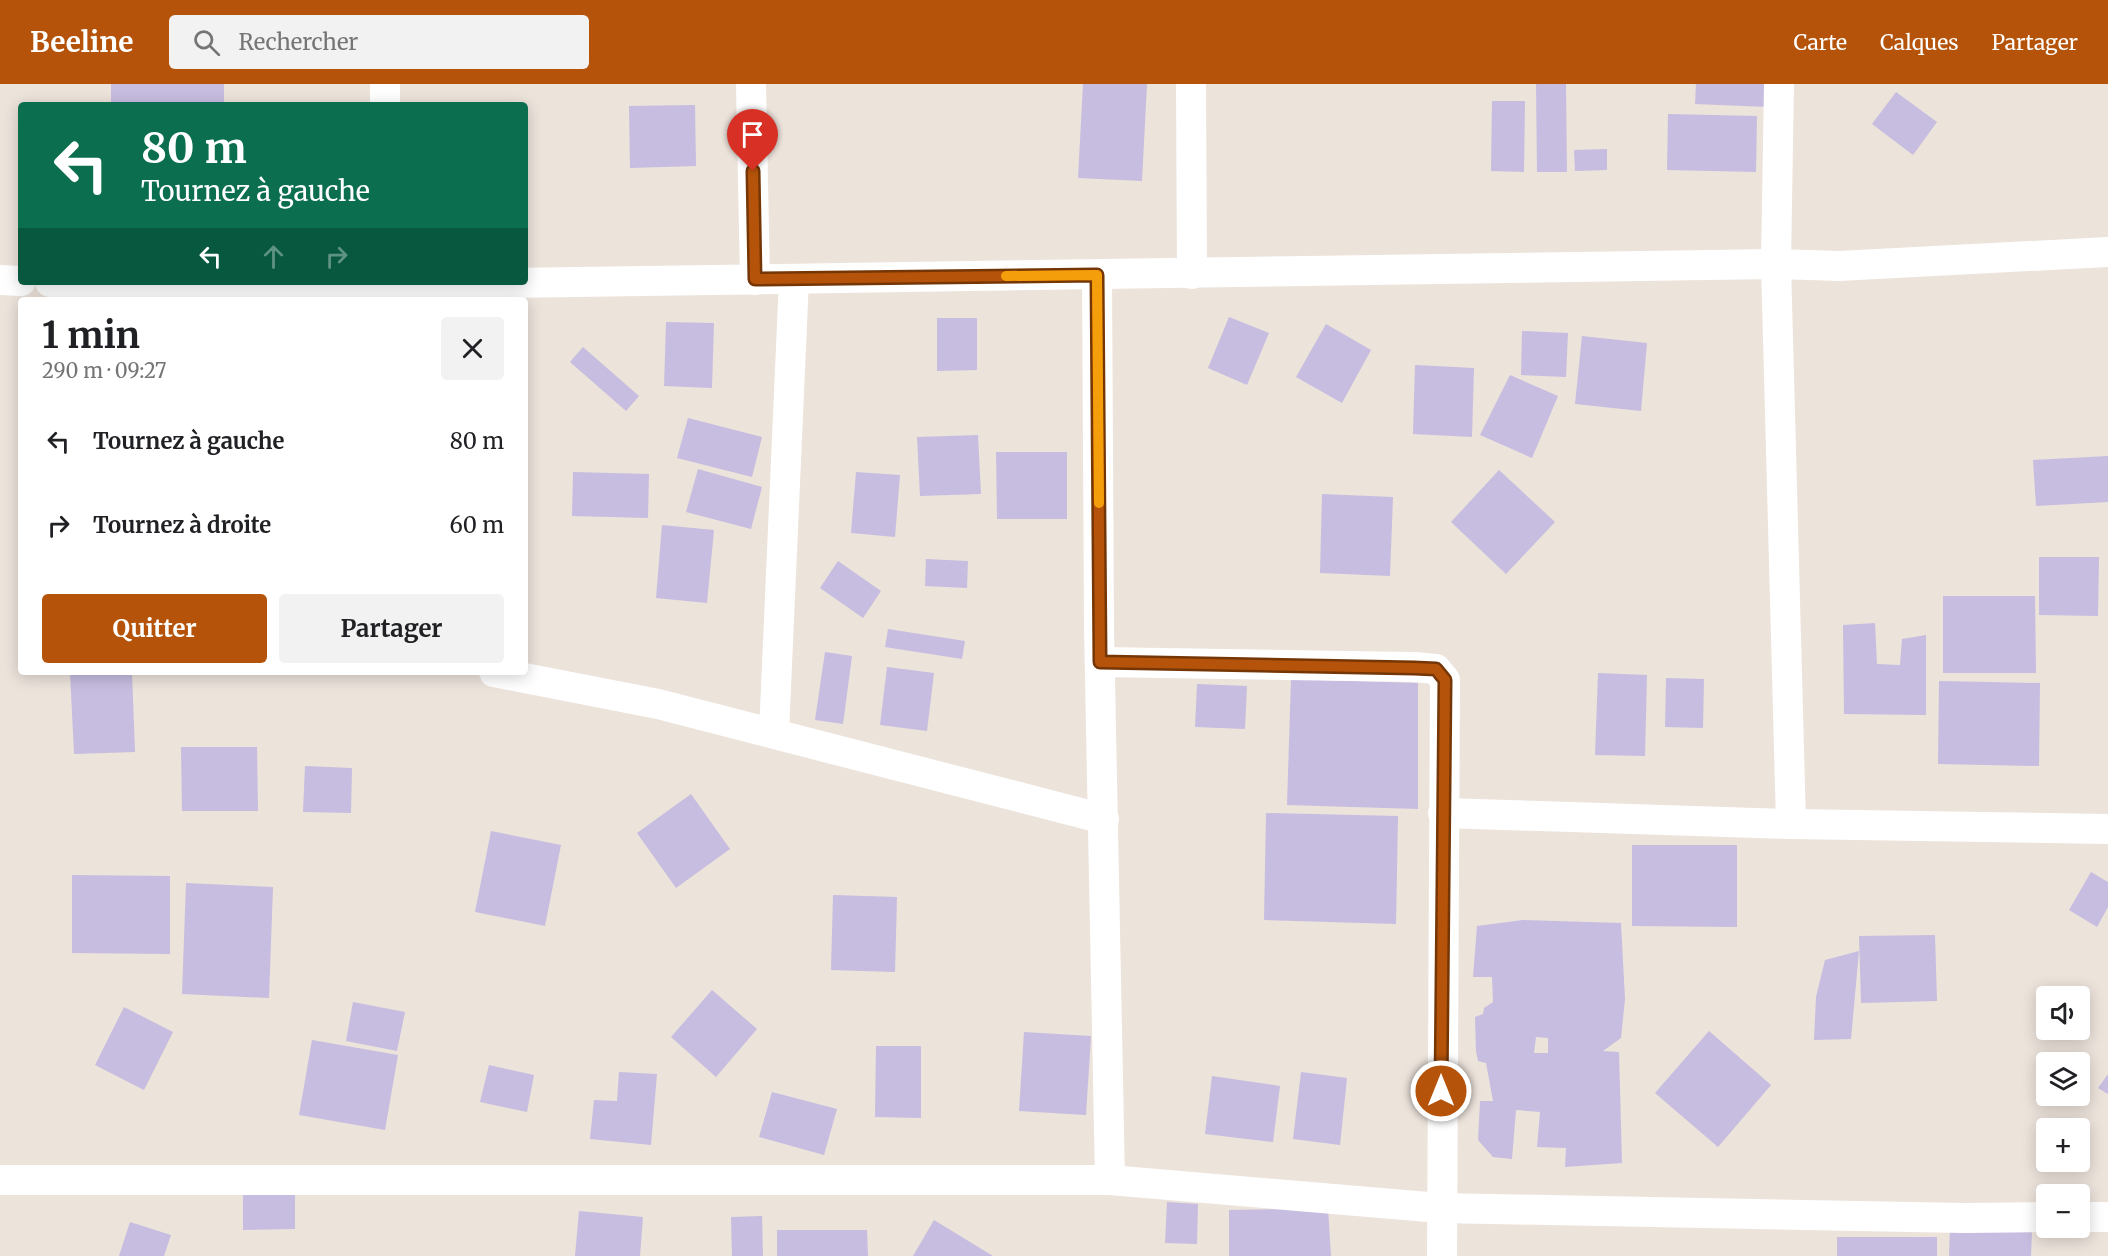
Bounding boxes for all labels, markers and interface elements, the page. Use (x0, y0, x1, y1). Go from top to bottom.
search box (169, 15, 589, 69)
text: Beeline (30, 24, 133, 60)
icon: search (190, 26, 223, 59)
text: Rechercher (238, 28, 358, 56)
text: Carte (1794, 29, 1847, 56)
text: Calques (1880, 29, 1959, 56)
text: Partager (1992, 29, 2078, 56)
pin (727, 109, 778, 171)
icon: arrive (736, 118, 769, 151)
text: 80 m (141, 122, 247, 174)
icon: left (42, 126, 120, 204)
text: Tournez à gauche (141, 174, 370, 208)
icon: left (194, 240, 227, 273)
icon: ahead (257, 240, 290, 273)
icon: right (320, 240, 353, 273)
text: 1 min (42, 313, 140, 358)
button: close (441, 317, 504, 380)
text: 290 m · 09:27 (42, 358, 167, 383)
icon: left (42, 425, 75, 458)
text: Tournez à gauche (93, 427, 284, 455)
text: 80 m (450, 427, 504, 455)
icon: right (42, 509, 75, 542)
text: Tournez à droite (93, 511, 271, 539)
text: 60 m (450, 511, 504, 539)
button: Quitter (42, 594, 267, 663)
button: Partager (279, 594, 504, 663)
map controls (2036, 986, 2090, 1238)
button: sound (2036, 986, 2090, 1040)
button: layers (2036, 1052, 2090, 1106)
position arrow (1409, 1059, 1473, 1123)
button: + (2036, 1118, 2090, 1172)
button: − (2036, 1184, 2090, 1238)

